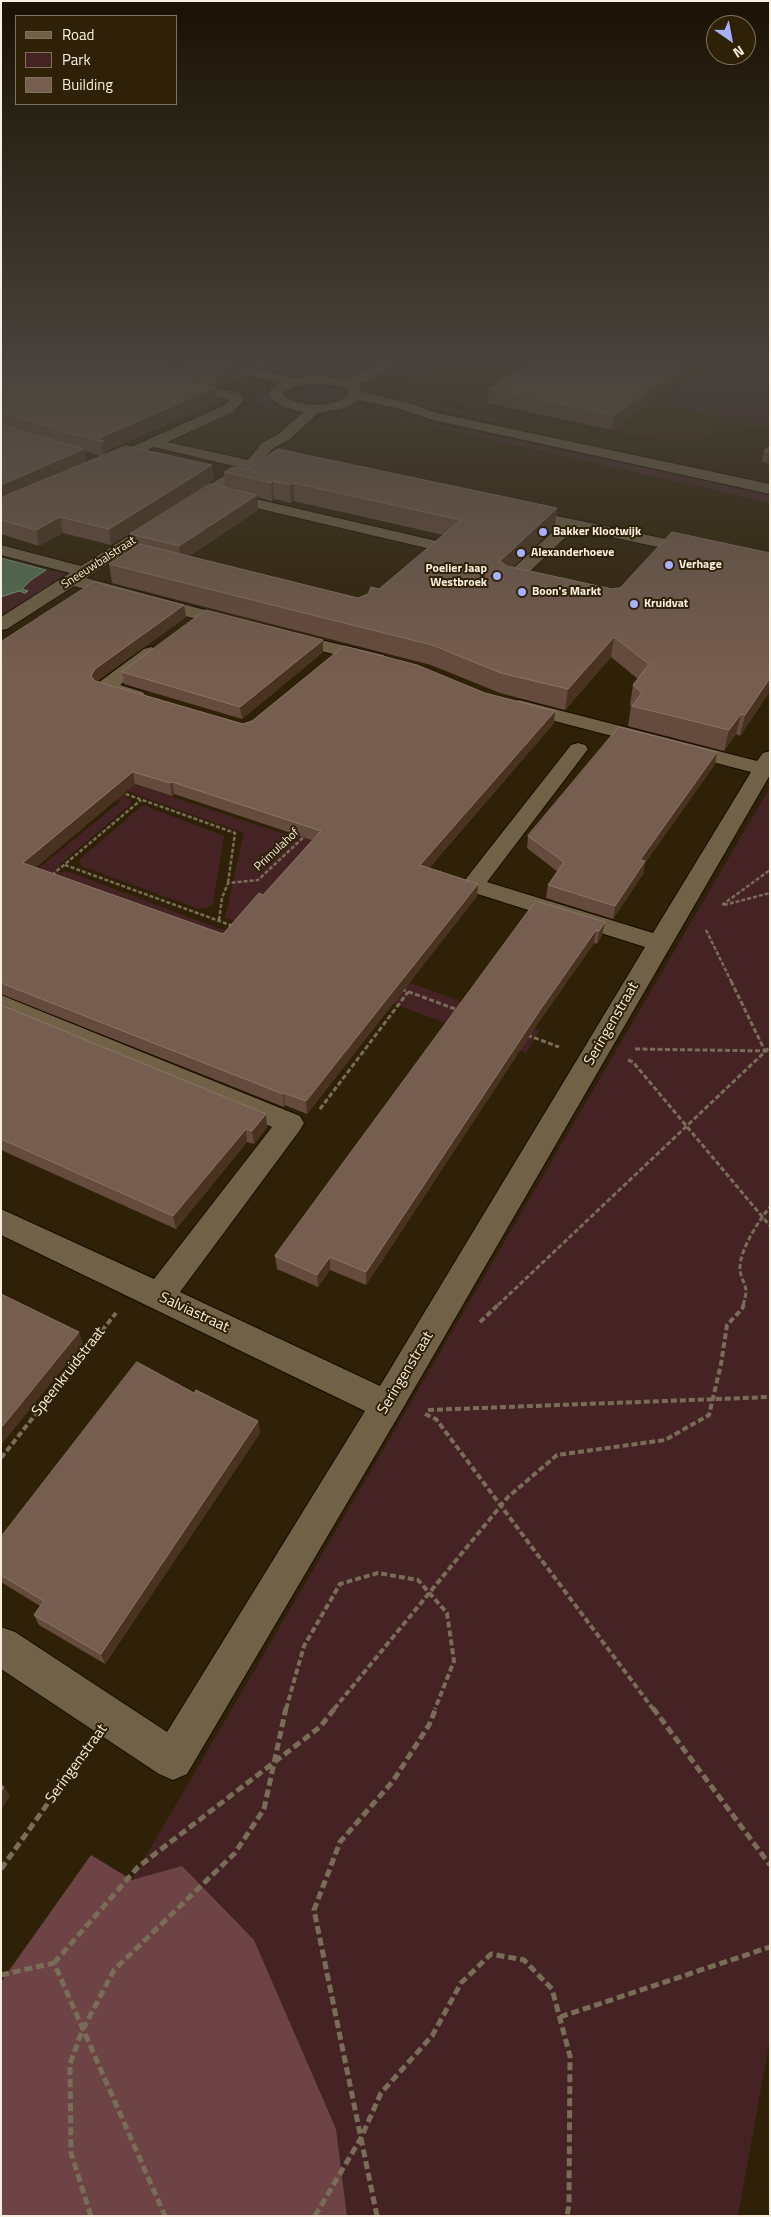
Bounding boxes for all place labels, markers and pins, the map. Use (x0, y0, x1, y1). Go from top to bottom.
place label: Bakker Klootwijk (553, 525, 641, 539)
marker: Bakker Klootwijk (537, 526, 549, 538)
place label: Alexanderhoeve (531, 546, 614, 560)
marker: Alexanderhoeve (515, 547, 527, 559)
place label: Verhage (679, 558, 722, 572)
marker: Verhage (663, 559, 675, 571)
place label: Poelier Jaap Westbroek (425, 562, 487, 590)
marker: Poelier Jaap Westbroek (491, 570, 503, 582)
place label: Boon's Markt (532, 585, 601, 599)
marker: Boon's Markt (516, 586, 528, 598)
place label: Kruidvat (644, 597, 688, 611)
marker: Kruidvat (628, 598, 640, 610)

